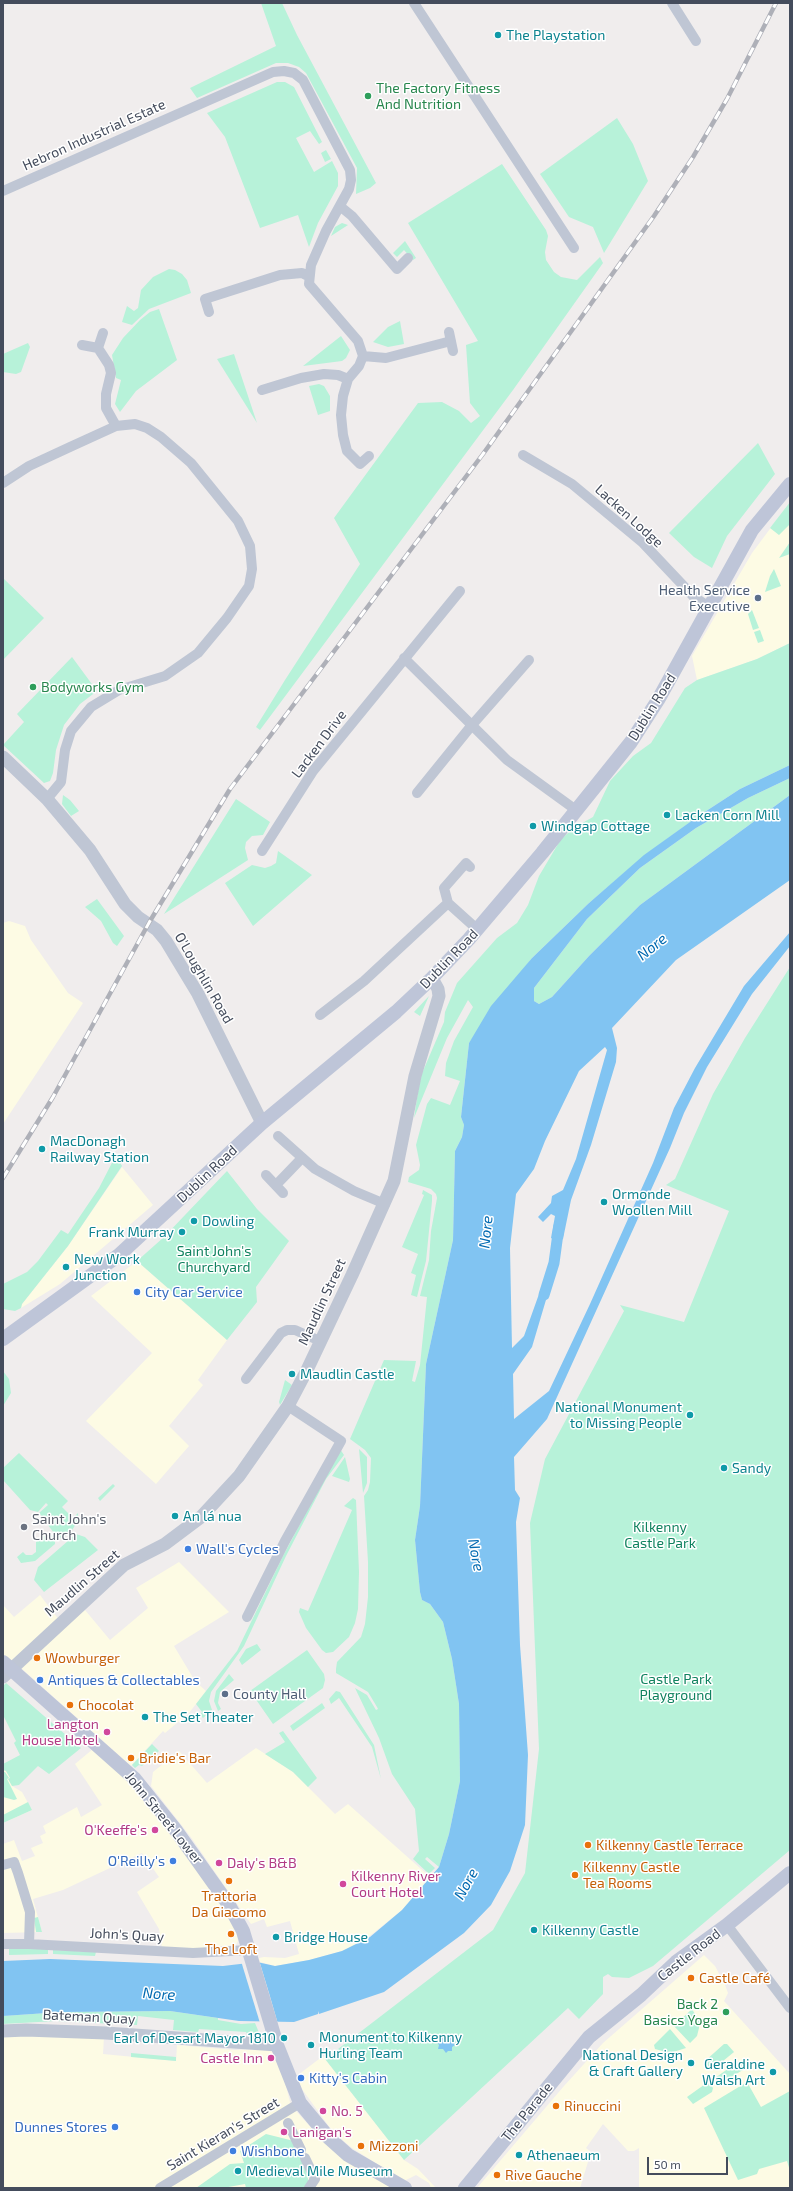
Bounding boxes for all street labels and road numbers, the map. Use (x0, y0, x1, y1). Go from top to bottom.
street label: Hebron Industrial Estate (20, 96, 168, 174)
street label: Lacken Lodge (591, 481, 667, 551)
street label: Dublin Road (625, 670, 679, 744)
street label: Lacken Drive (288, 707, 350, 781)
street label: Dublin Road (416, 926, 482, 992)
street label: O'Loughlin Road (171, 929, 237, 1027)
street label: Dublin Road (173, 1142, 241, 1206)
street label: Maudlin Street (295, 1256, 349, 1348)
street label: Maudlin Street (41, 1546, 123, 1620)
street label: John Street Lower (122, 1768, 206, 1868)
street label: John's Quay (89, 1925, 165, 1945)
street label: Castle Road (654, 1925, 724, 1985)
street label: Bateman Quay (42, 2006, 136, 2028)
street label: The Parade (498, 2079, 556, 2145)
street label: Saint Kieran's Street (164, 2094, 282, 2174)

